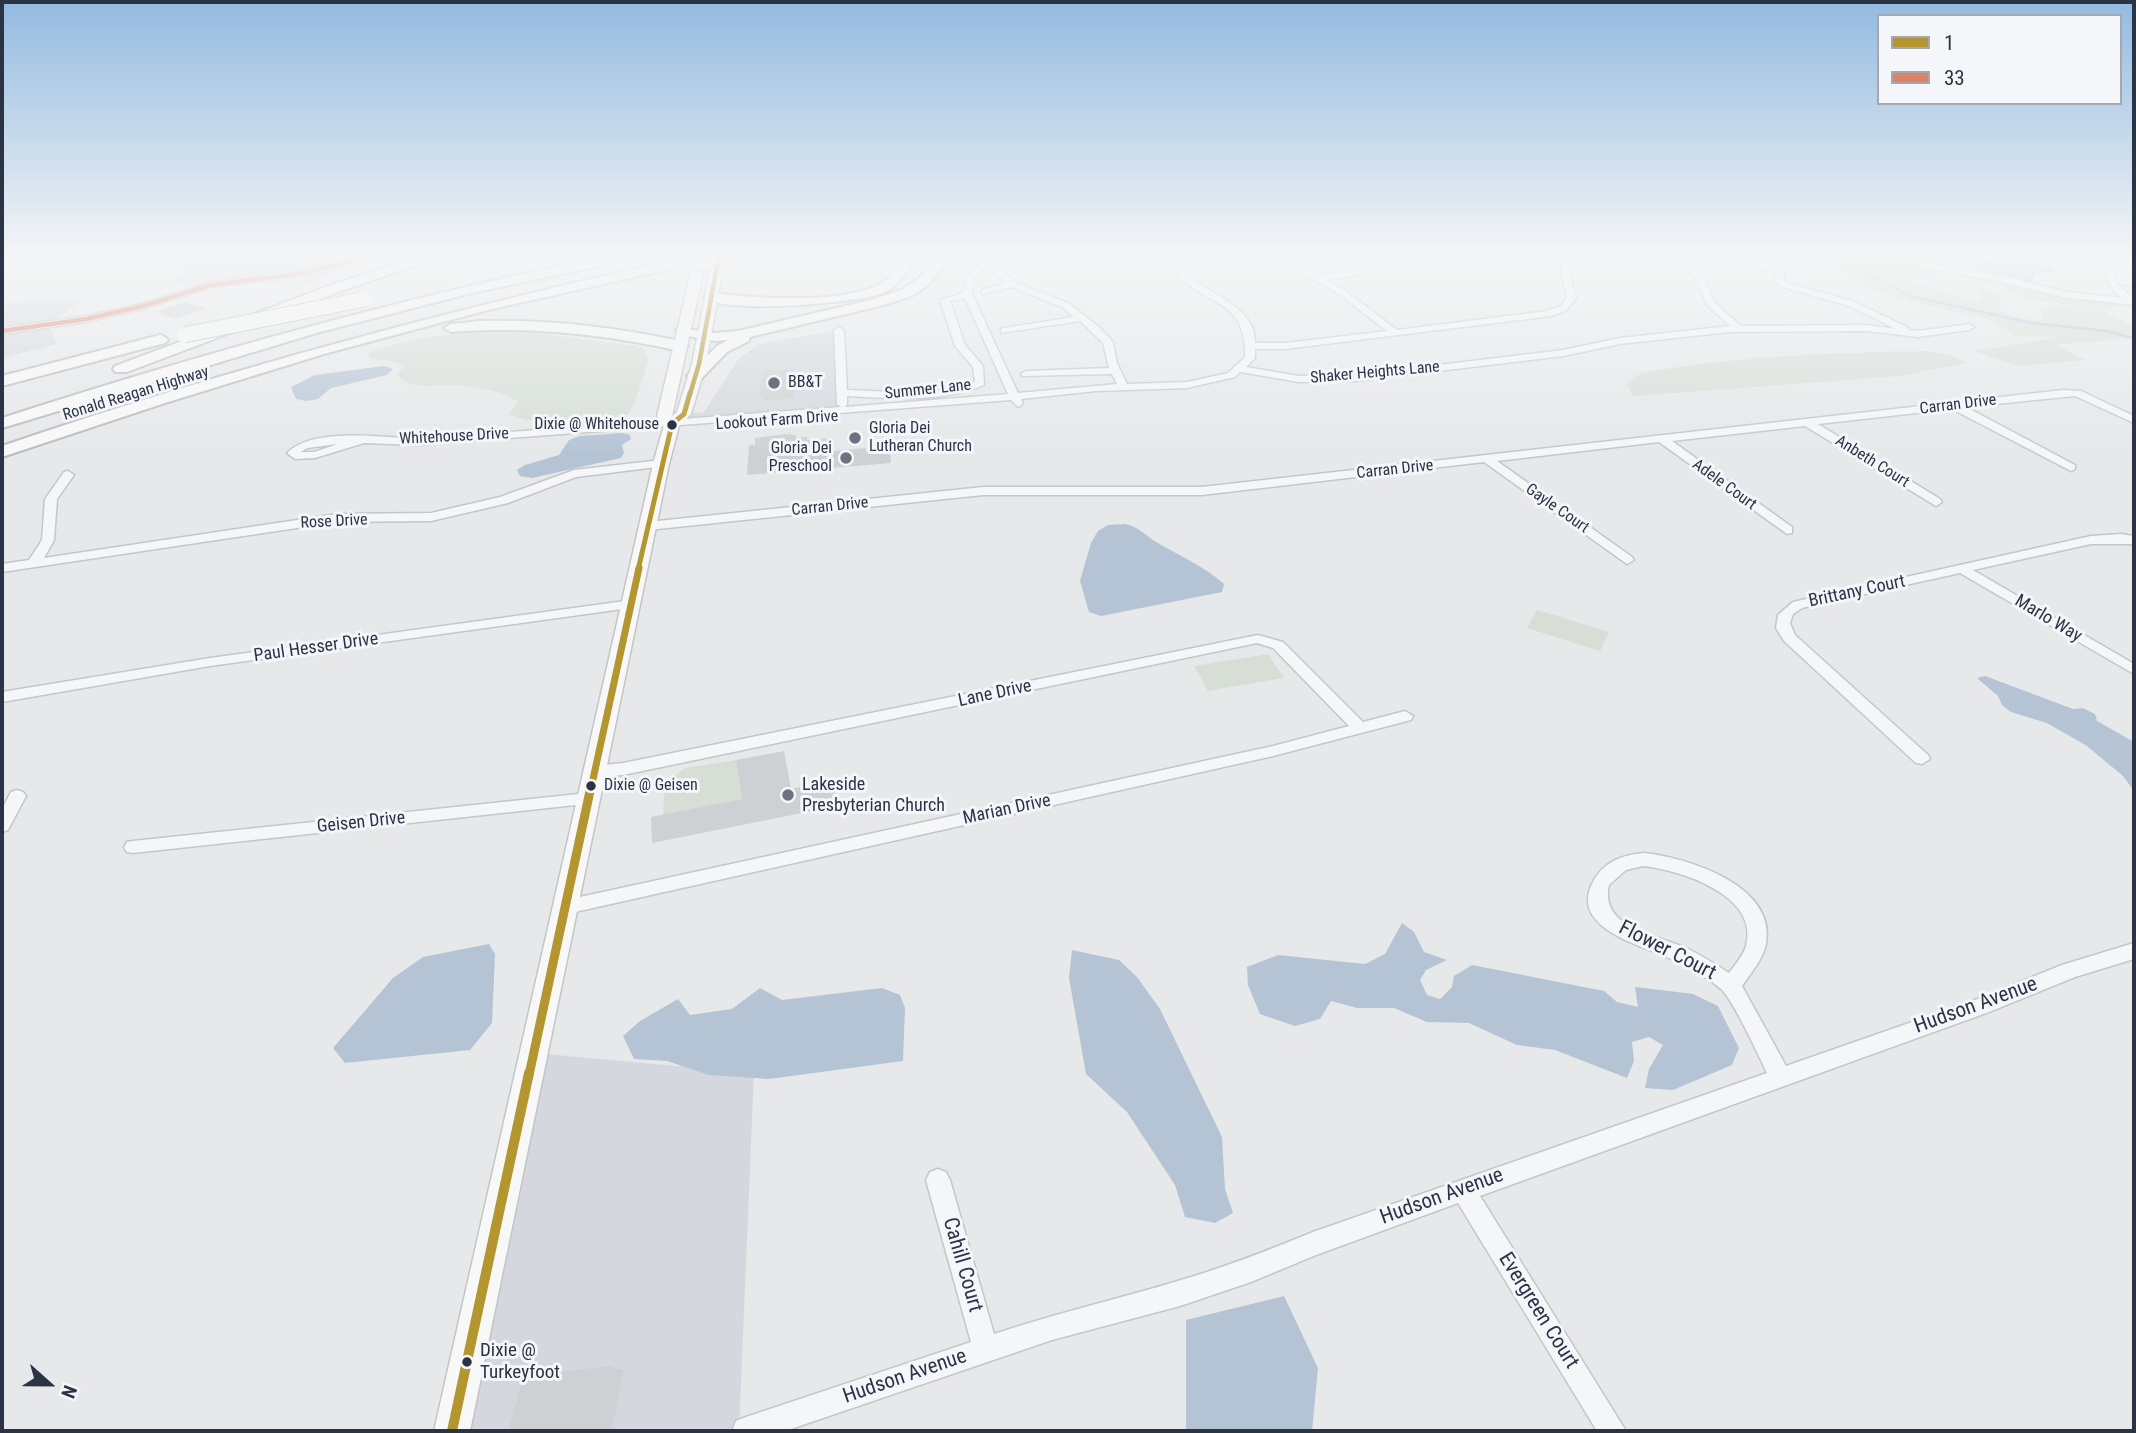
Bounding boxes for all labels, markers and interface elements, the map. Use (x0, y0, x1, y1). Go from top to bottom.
legend (1877, 14, 2122, 105)
text: 1 (1944, 31, 1954, 55)
text: 33 (1944, 66, 1965, 90)
street label: Shaker Heights Lane (1310, 358, 1440, 388)
street label: Ronald Reagan Highway (61, 363, 211, 425)
place label: BB&T (788, 373, 822, 393)
marker: BB&T (766, 375, 782, 391)
street label: Summer Lane (884, 376, 972, 404)
street label: Carran Drive (1919, 391, 1997, 419)
street label: Lookout Farm Drive (715, 407, 839, 435)
place label: Dixie @ Whitehouse (534, 415, 659, 435)
marker: Dixie @ Whitehouse (665, 418, 679, 432)
place label: Gloria Dei Lutheran Church (869, 419, 972, 457)
street label: Whitehouse Drive (399, 425, 509, 449)
marker: Gloria Dei Lutheran Church (847, 430, 863, 446)
street label: Anbeth Court (1832, 432, 1912, 492)
place label: Gloria Dei Preschool (769, 439, 832, 477)
marker: Gloria Dei Preschool (838, 450, 854, 466)
street label: Adele Court (1688, 455, 1760, 515)
street label: Carran Drive (1356, 456, 1434, 484)
street label: Gayle Court (1521, 480, 1593, 538)
street label: Carran Drive (791, 493, 869, 521)
street label: Rose Drive (300, 511, 368, 533)
street label: Brittany Court (1807, 571, 1907, 613)
street label: Marlo Way (2011, 591, 2085, 647)
street label: Paul Hesser Drive (252, 629, 380, 667)
street label: Lane Drive (956, 676, 1034, 712)
place label: Lakeside Presbyterian Church (802, 774, 945, 816)
place label: Dixie @ Geisen (604, 776, 698, 796)
marker: Dixie @ Geisen (584, 779, 598, 793)
marker: Lakeside Presbyterian Church (780, 787, 796, 803)
street label: Marian Drive (961, 790, 1053, 830)
street label: Geisen Drive (316, 808, 406, 838)
street label: Flower Court (1614, 916, 1720, 986)
street label: Hudson Avenue (1911, 972, 2041, 1040)
street label: Hudson Avenue (1377, 1163, 1507, 1231)
street label: Cahill Court (937, 1215, 987, 1315)
street label: Evergreen Court (1492, 1248, 1584, 1374)
place label: Dixie @ Turkeyfoot (480, 1340, 560, 1384)
street label: Hudson Avenue (840, 1344, 970, 1410)
north arrow (14, 1349, 84, 1419)
marker: Dixie @ Turkeyfoot (460, 1355, 474, 1369)
text: N (56, 1382, 82, 1401)

